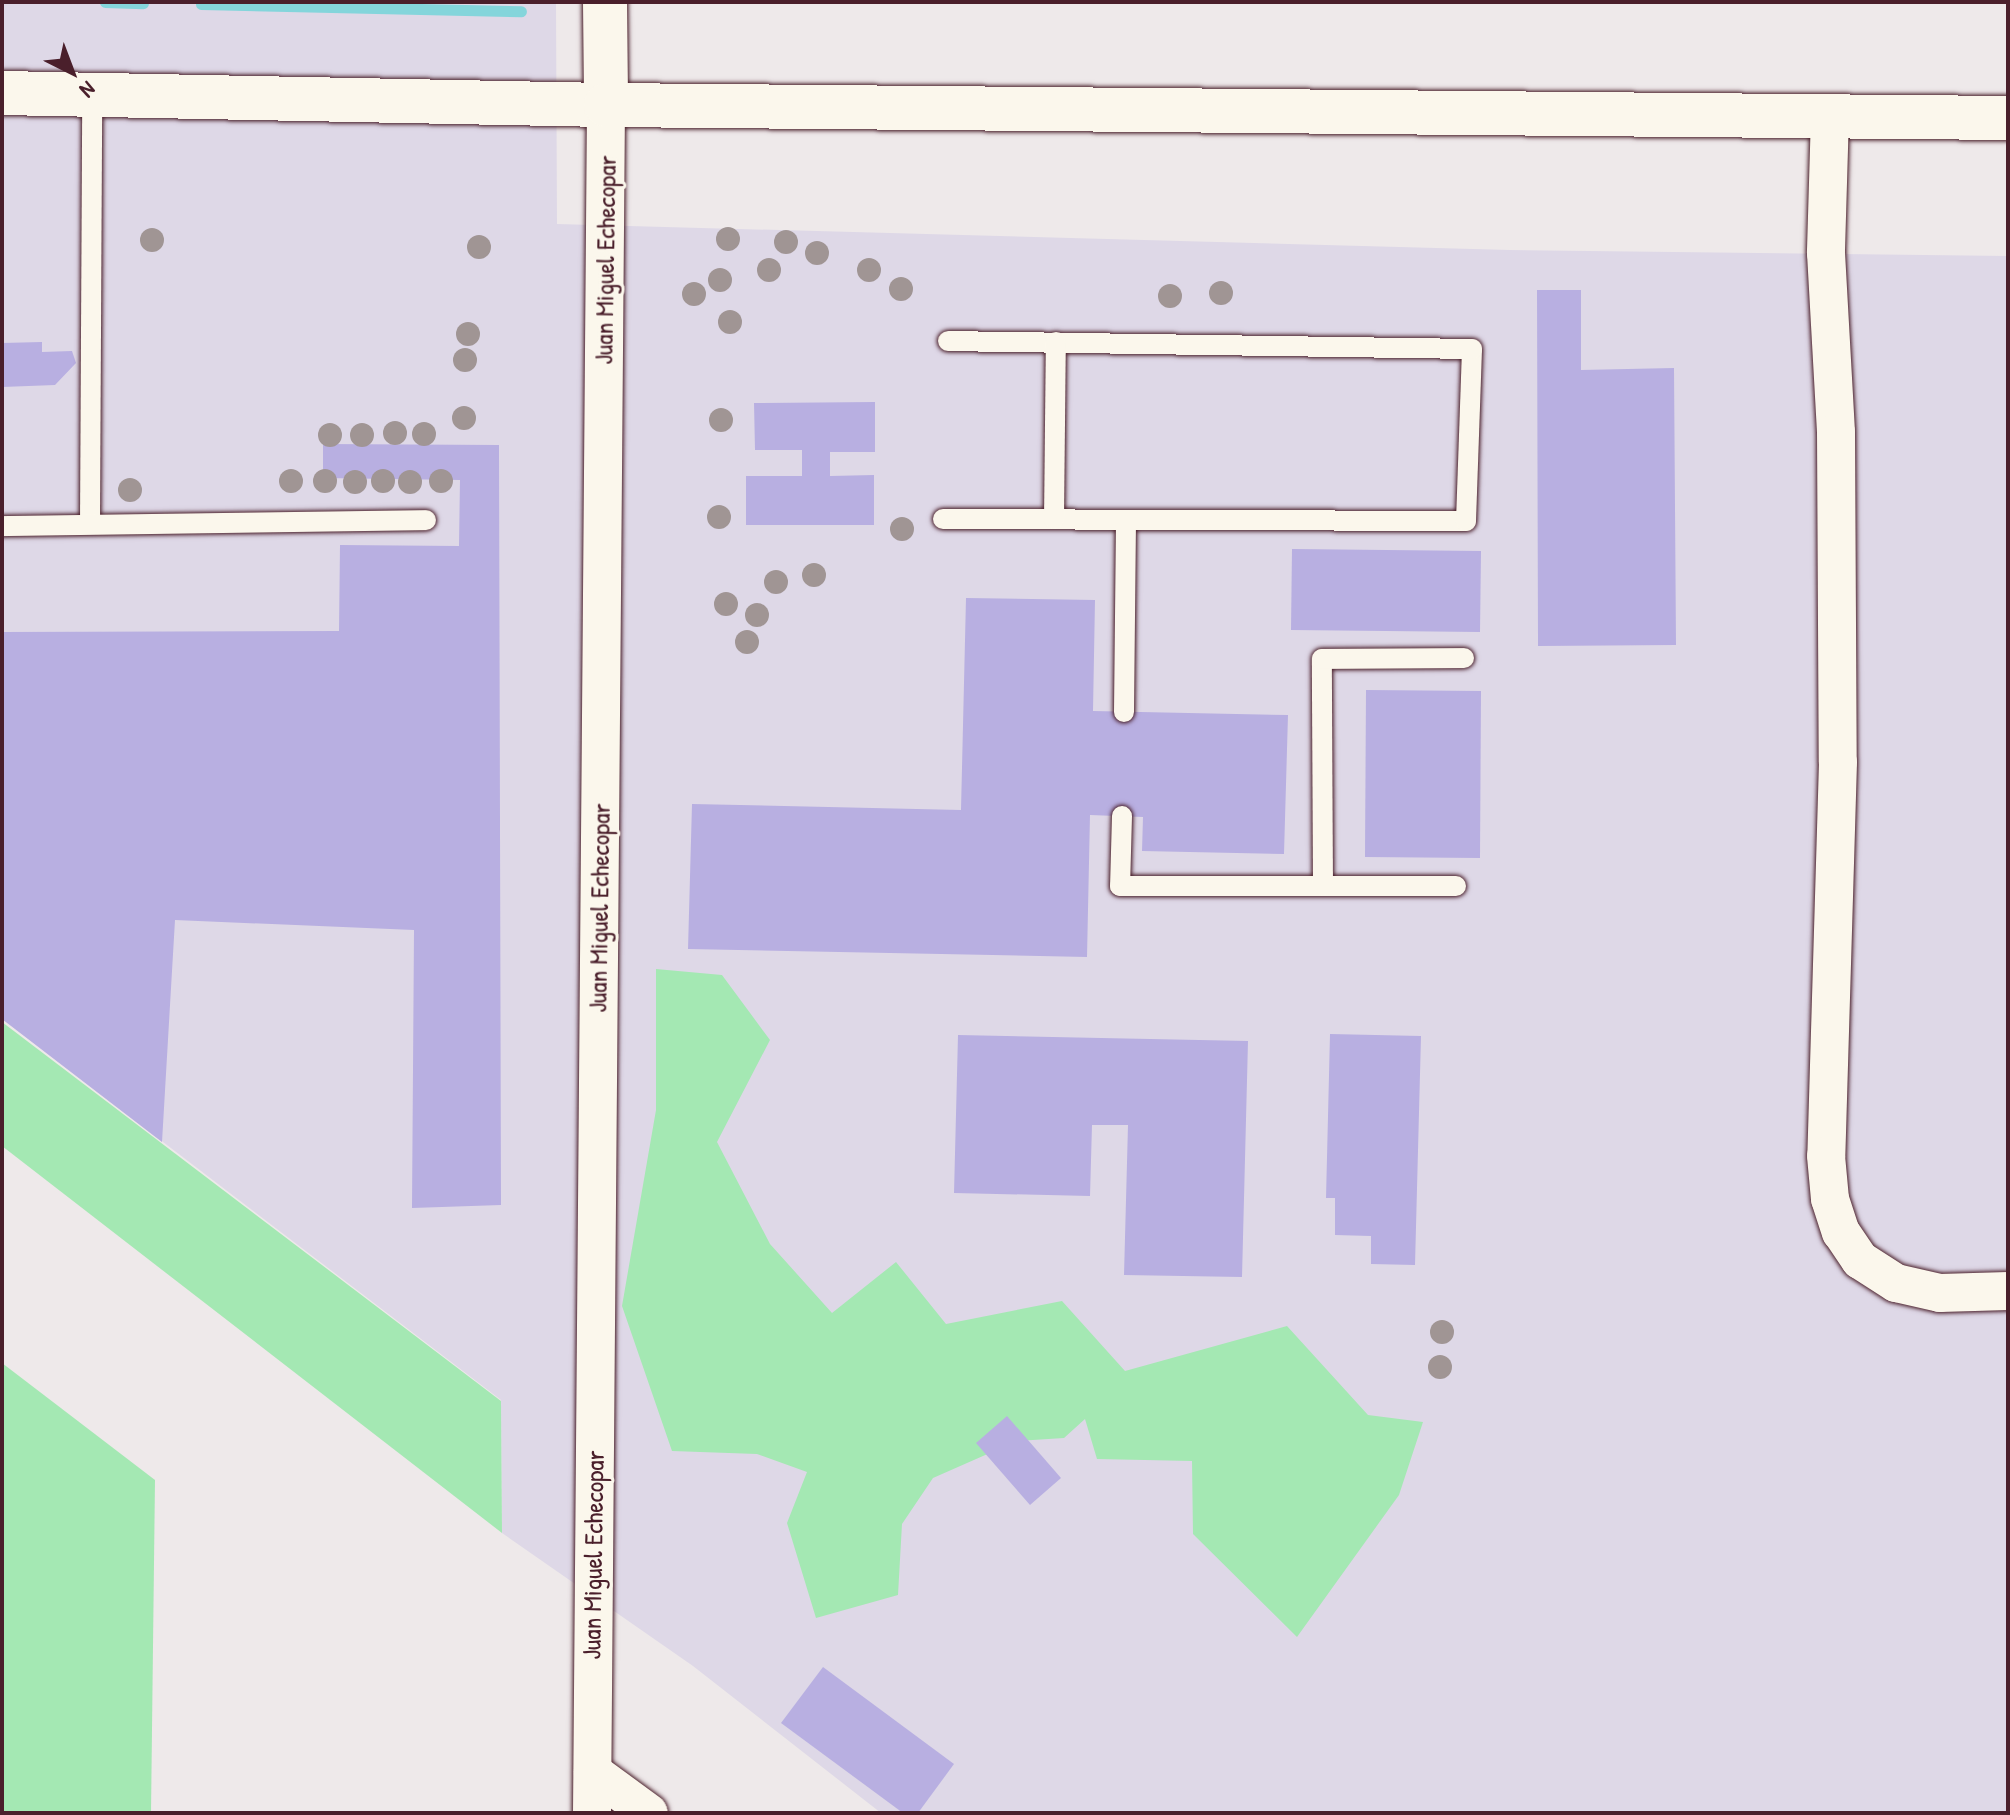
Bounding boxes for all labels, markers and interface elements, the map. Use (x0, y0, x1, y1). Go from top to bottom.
north arrow (32, 32, 112, 112)
text: N (74, 75, 102, 105)
street label: Juan Miguel Echecopar (588, 155, 622, 365)
street label: Juan Miguel Echecopar (582, 803, 616, 1013)
street label: Juan Miguel Echecopar (576, 1450, 610, 1660)

